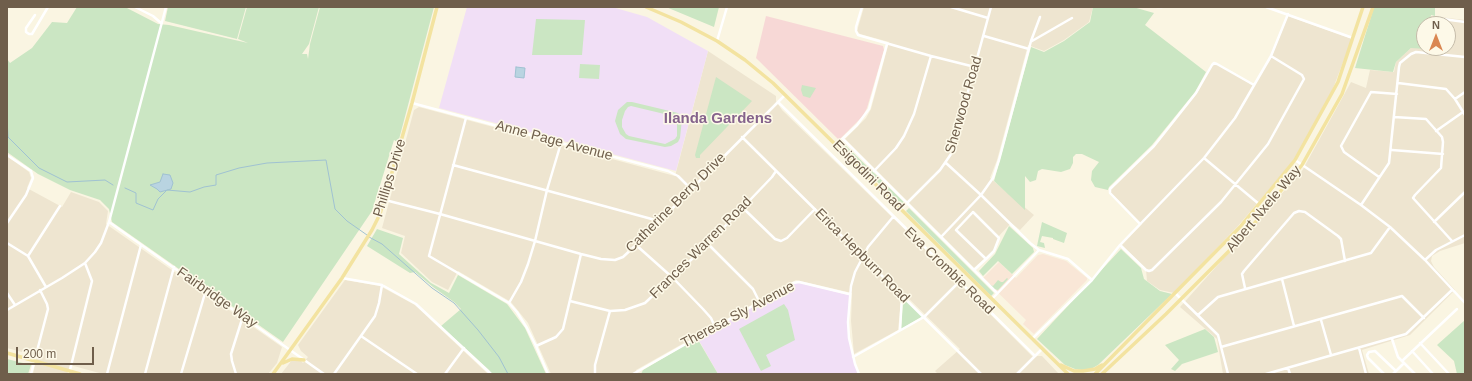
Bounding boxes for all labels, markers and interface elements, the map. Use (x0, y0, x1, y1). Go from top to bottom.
north arrow (1416, 16, 1456, 56)
text: N (1432, 19, 1440, 31)
street label: Sherwood Road (942, 54, 986, 156)
district label: Ilanda Gardens (664, 110, 772, 128)
street label: Anne Page Avenue (494, 117, 614, 165)
street label: Phillips Drive (370, 137, 410, 219)
street label: Esigodini Road (829, 137, 907, 215)
street label: Catherine Berry Drive (622, 149, 730, 257)
street label: Albert Nxele Way (1223, 162, 1305, 256)
street label: Frances Warren Road (647, 194, 755, 302)
street label: Erica Hepburn Road (811, 205, 913, 307)
street label: Eva Crombie Road (901, 224, 997, 318)
street label: Fairbridge Way (174, 264, 260, 332)
street label: Theresa Sly Avenue (679, 278, 797, 352)
scale bar (18, 339, 96, 365)
text: 200 m (23, 347, 56, 361)

